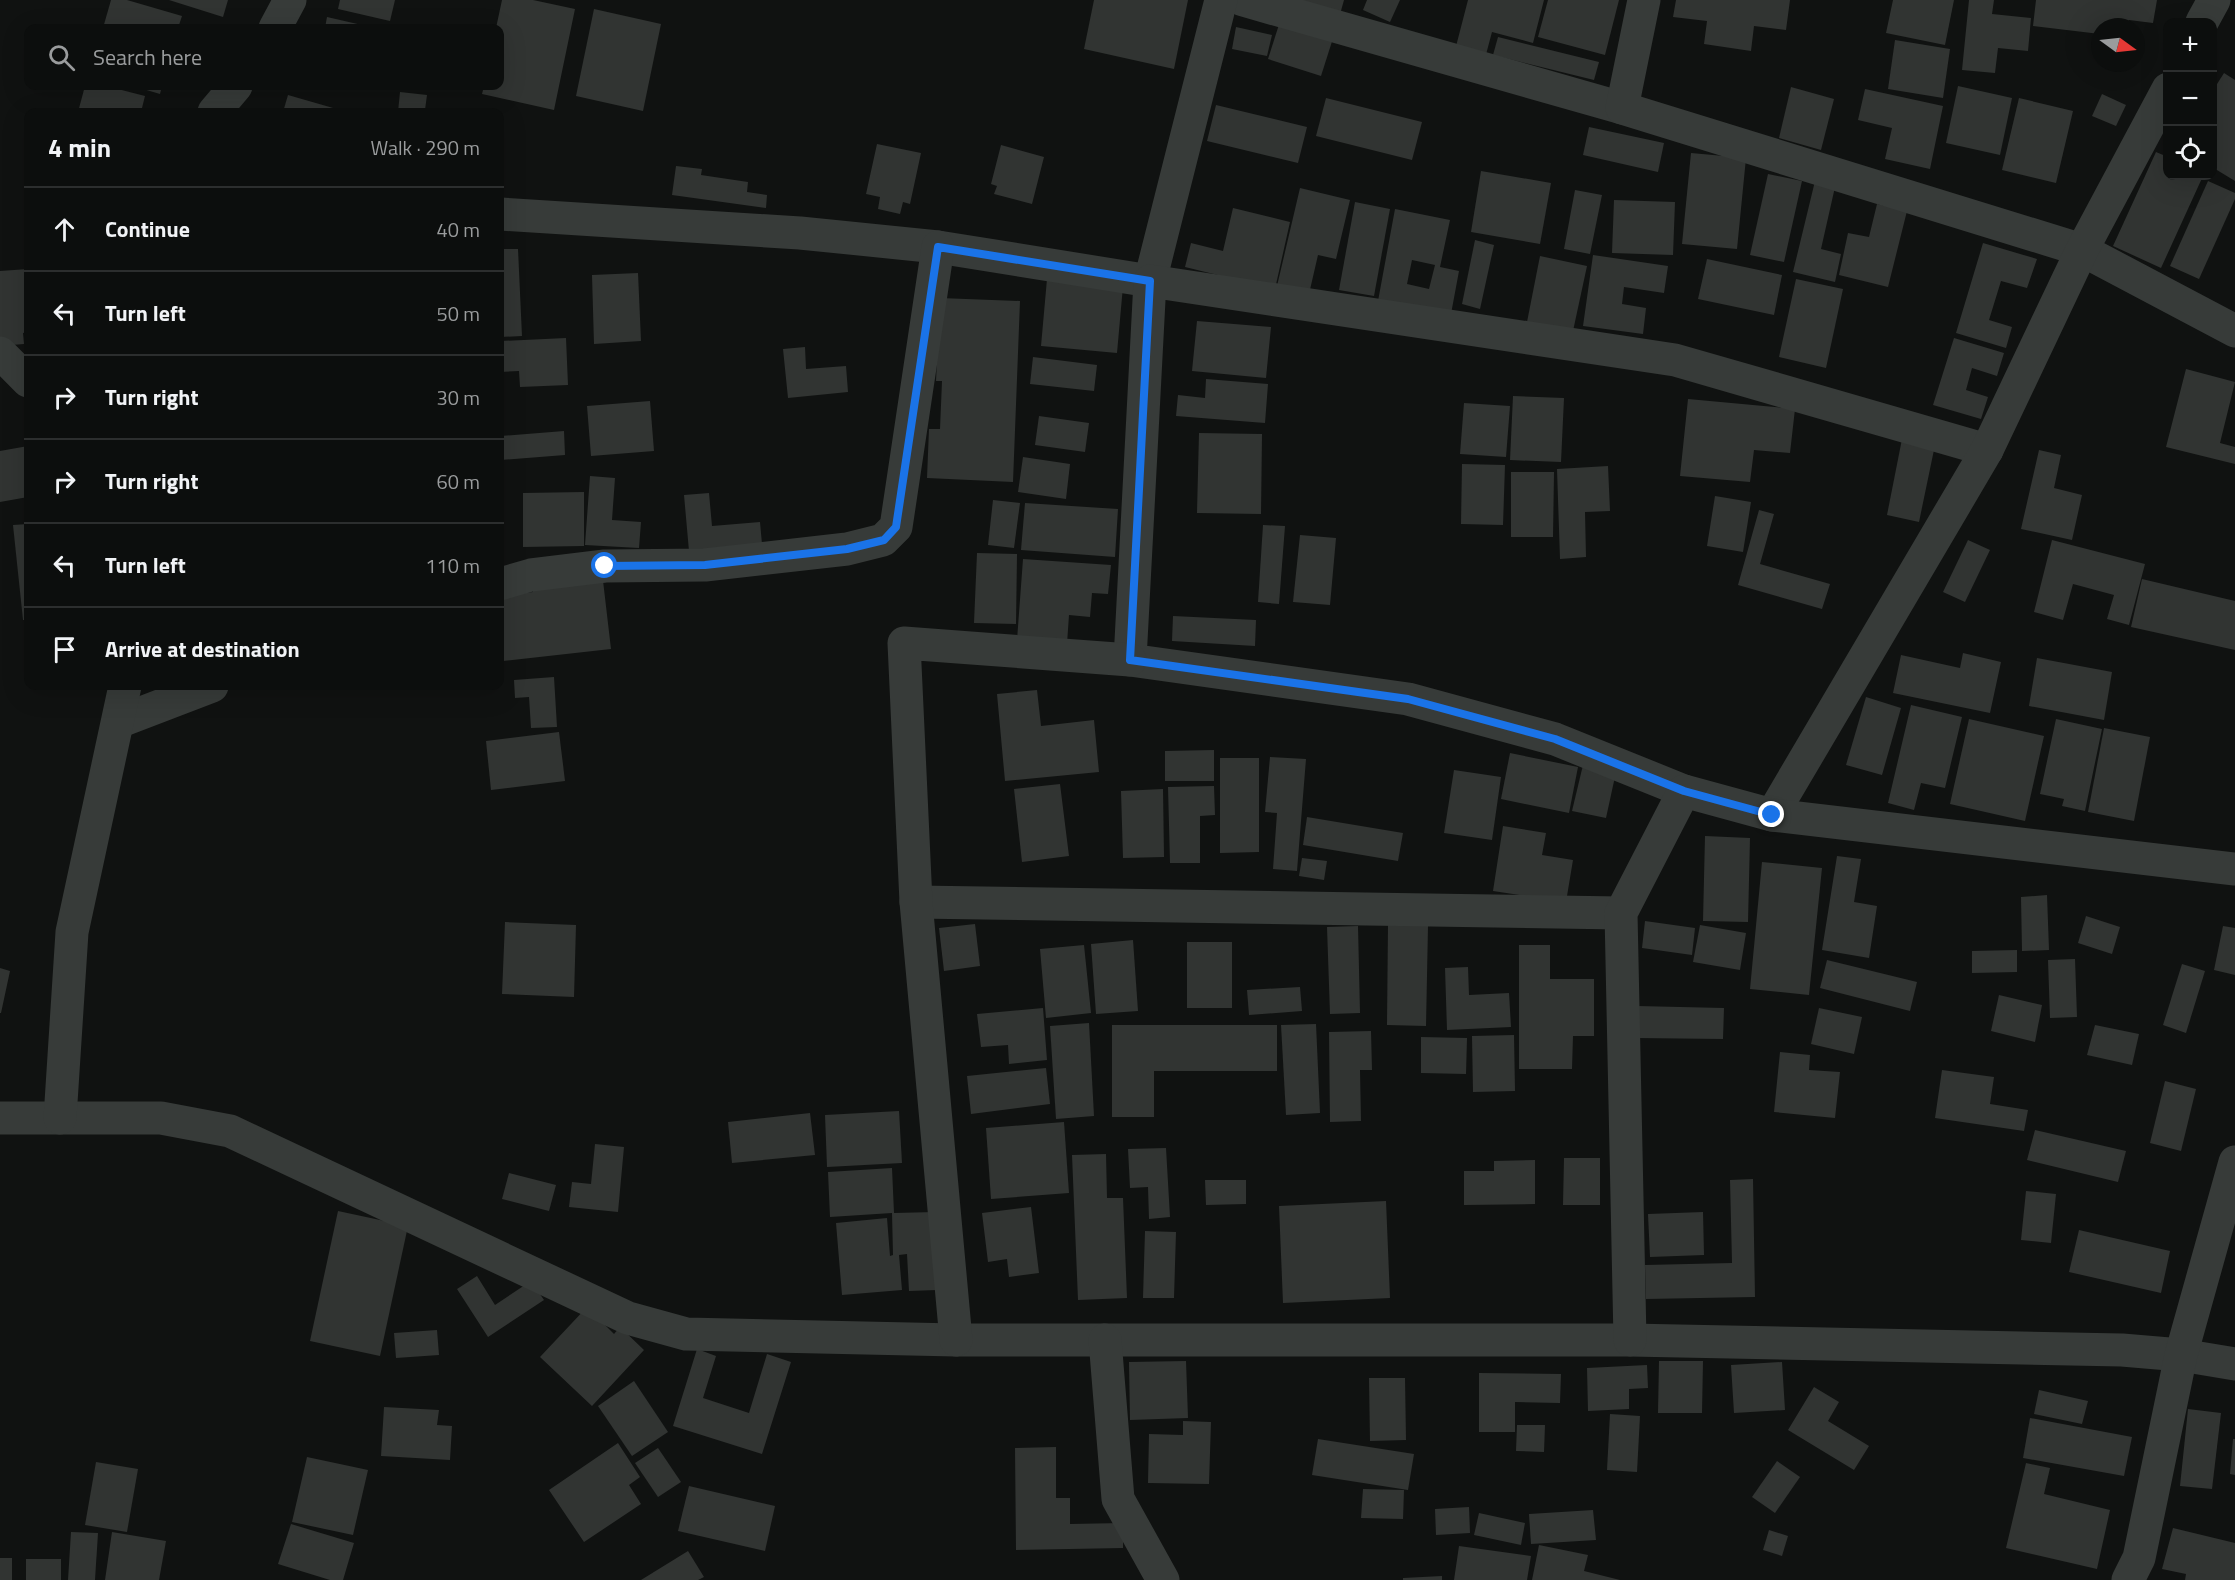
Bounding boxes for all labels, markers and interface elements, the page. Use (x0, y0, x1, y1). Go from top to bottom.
north arrow (2091, 18, 2145, 72)
map controls (2163, 18, 2217, 180)
button: + (2163, 18, 2217, 72)
search box (24, 24, 504, 90)
text: Search here (93, 40, 202, 74)
icon: search (45, 41, 78, 74)
button: − (2163, 72, 2217, 126)
button: locate (2163, 126, 2217, 180)
text: 4 min (48, 128, 111, 167)
text: Walk · 290 m (371, 132, 480, 163)
text: Continue (105, 212, 190, 246)
icon: ahead (48, 213, 81, 246)
text: 40 m (436, 214, 480, 245)
text: Turn left (105, 296, 186, 330)
icon: left (48, 297, 81, 330)
text: 50 m (436, 298, 480, 329)
text: Turn right (105, 380, 199, 414)
icon: right (48, 381, 81, 414)
text: 30 m (436, 382, 480, 413)
text: Turn right (105, 464, 199, 498)
icon: right (48, 465, 81, 498)
text: 60 m (436, 466, 480, 497)
text: Turn left (105, 548, 186, 582)
icon: left (48, 549, 81, 582)
text: 110 m (425, 550, 480, 581)
route start (591, 552, 617, 578)
text: Arrive at destination (105, 632, 300, 666)
icon: arrive (48, 633, 81, 666)
route end (1758, 801, 1784, 827)

